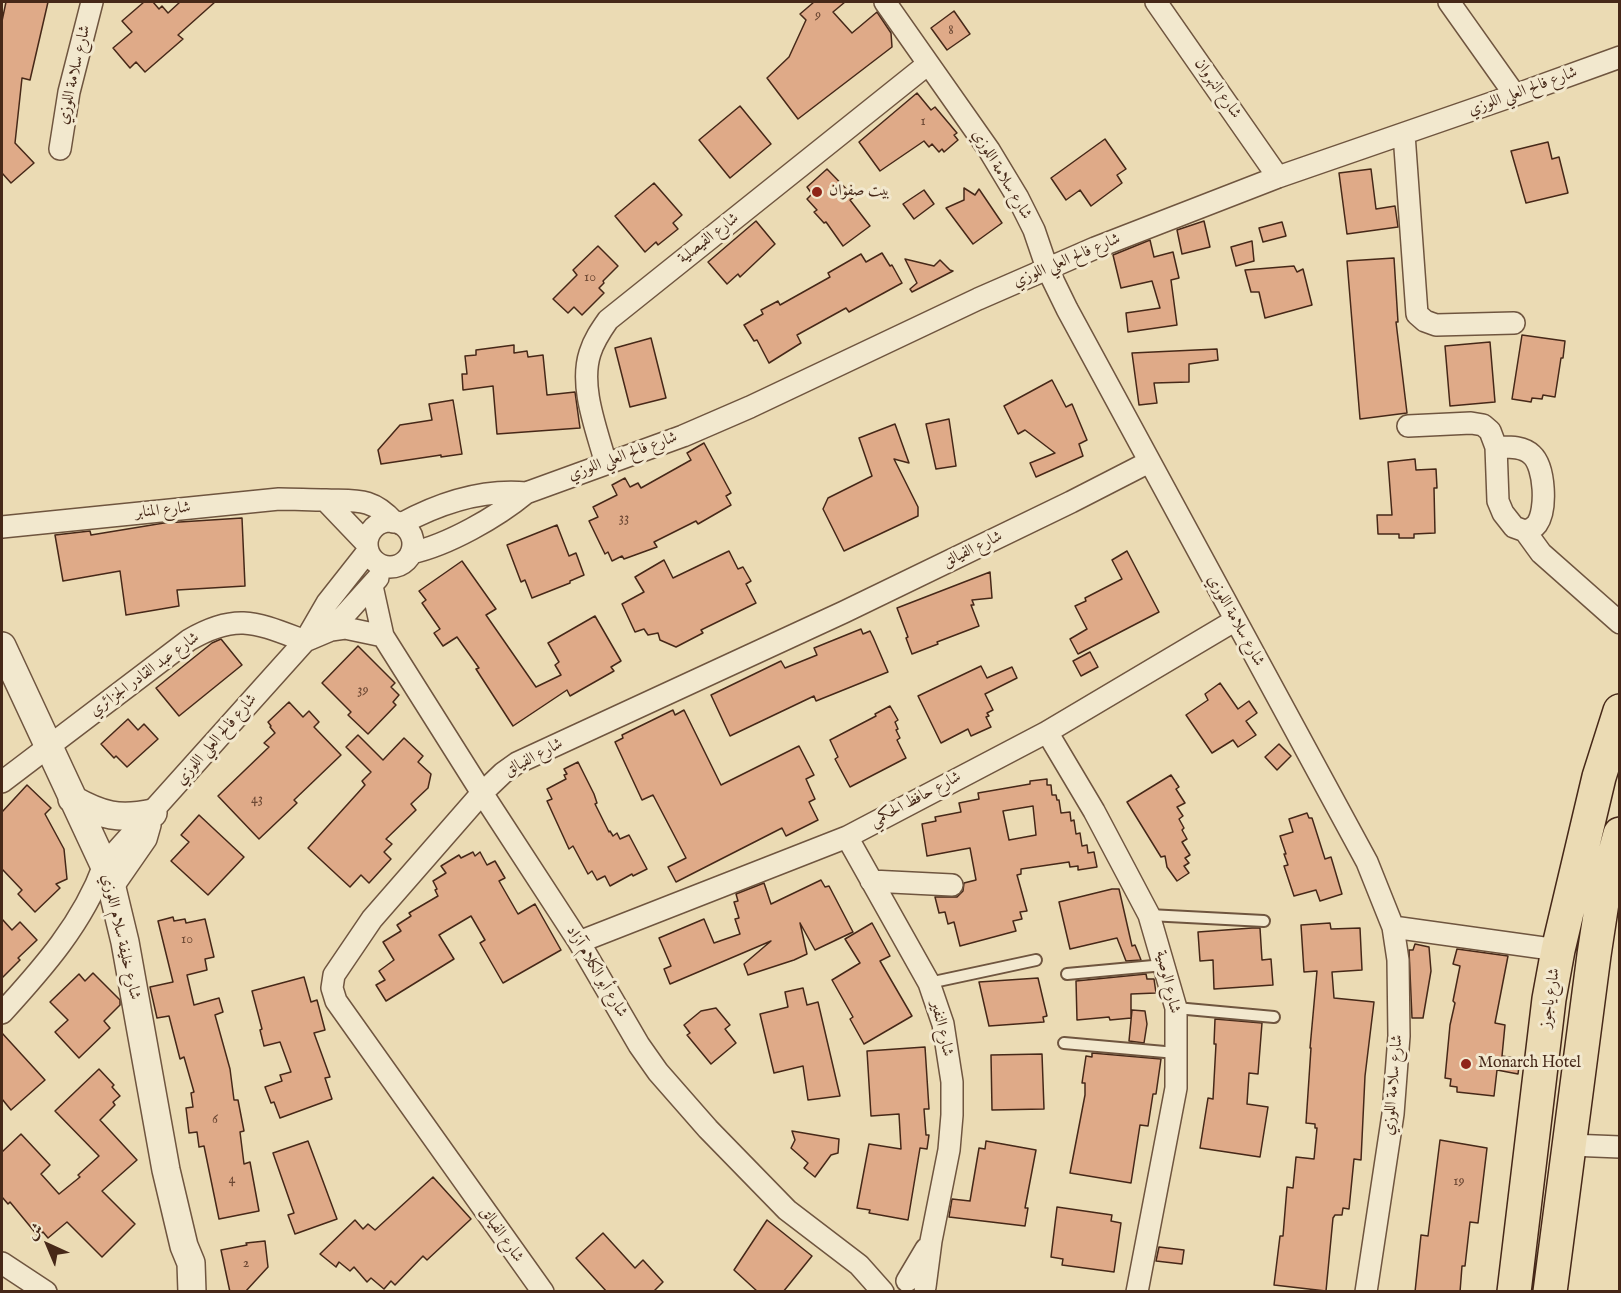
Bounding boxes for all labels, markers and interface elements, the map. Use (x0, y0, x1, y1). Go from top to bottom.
house number: 9 (815, 8, 821, 24)
house number: 8 (948, 23, 954, 39)
street label: شارع سلامة اللوزي (54, 24, 96, 126)
street label: شارع النهروان (1189, 55, 1245, 123)
street label: شارع فالح العلي اللوزي (1466, 63, 1580, 121)
house number: 1 (920, 114, 926, 130)
street label: شارع سلامة اللوزي (967, 127, 1035, 223)
place label: بيت صفوان (829, 182, 890, 202)
marker: بيت صفوان (810, 185, 824, 199)
street label: شارع الفيصلية (675, 209, 743, 269)
street label: شارع فالح العلي اللوزي (1011, 230, 1123, 292)
house number: 10 (584, 270, 596, 286)
street label: شارع فالح العلي اللوزي (566, 428, 680, 486)
street label: شارع المنابر (134, 499, 192, 523)
house number: 33 (619, 511, 629, 527)
street label: شارع الفيالق (940, 527, 1006, 573)
street label: شارع سلامة اللوزي (1202, 572, 1268, 670)
street label: شارع عبد القادر الجزائري (86, 629, 204, 721)
house number: 39 (357, 683, 369, 699)
street label: شارع فالح العلي اللوزي (172, 690, 262, 790)
street label: شارع الفيالق (501, 735, 567, 781)
street label: شارع حافظ الحكمي (867, 768, 965, 832)
house number: 43 (251, 792, 263, 808)
street label: شارع خليفة سلام اللوزي (96, 872, 144, 1002)
street label: شارع أبو الكلام آزاد (561, 923, 631, 1021)
house number: 10 (181, 932, 193, 948)
street label: شارع الوصية (1150, 949, 1184, 1015)
street label: شارع ياجوز (1537, 967, 1565, 1029)
street label: شارع النفير (925, 999, 957, 1059)
street label: شارع سلامة اللوزي (1380, 1034, 1408, 1136)
place label: Monarch Hotel (1478, 1054, 1581, 1074)
marker: Monarch Hotel (1459, 1057, 1473, 1071)
house number: 6 (212, 1112, 218, 1128)
house number: 4 (229, 1172, 235, 1188)
house number: 19 (1453, 1174, 1465, 1190)
street label: شارع الفيالق (475, 1203, 527, 1267)
north arrow (18, 1215, 78, 1275)
text: ش (23, 1219, 48, 1245)
house number: 2 (243, 1256, 249, 1272)

